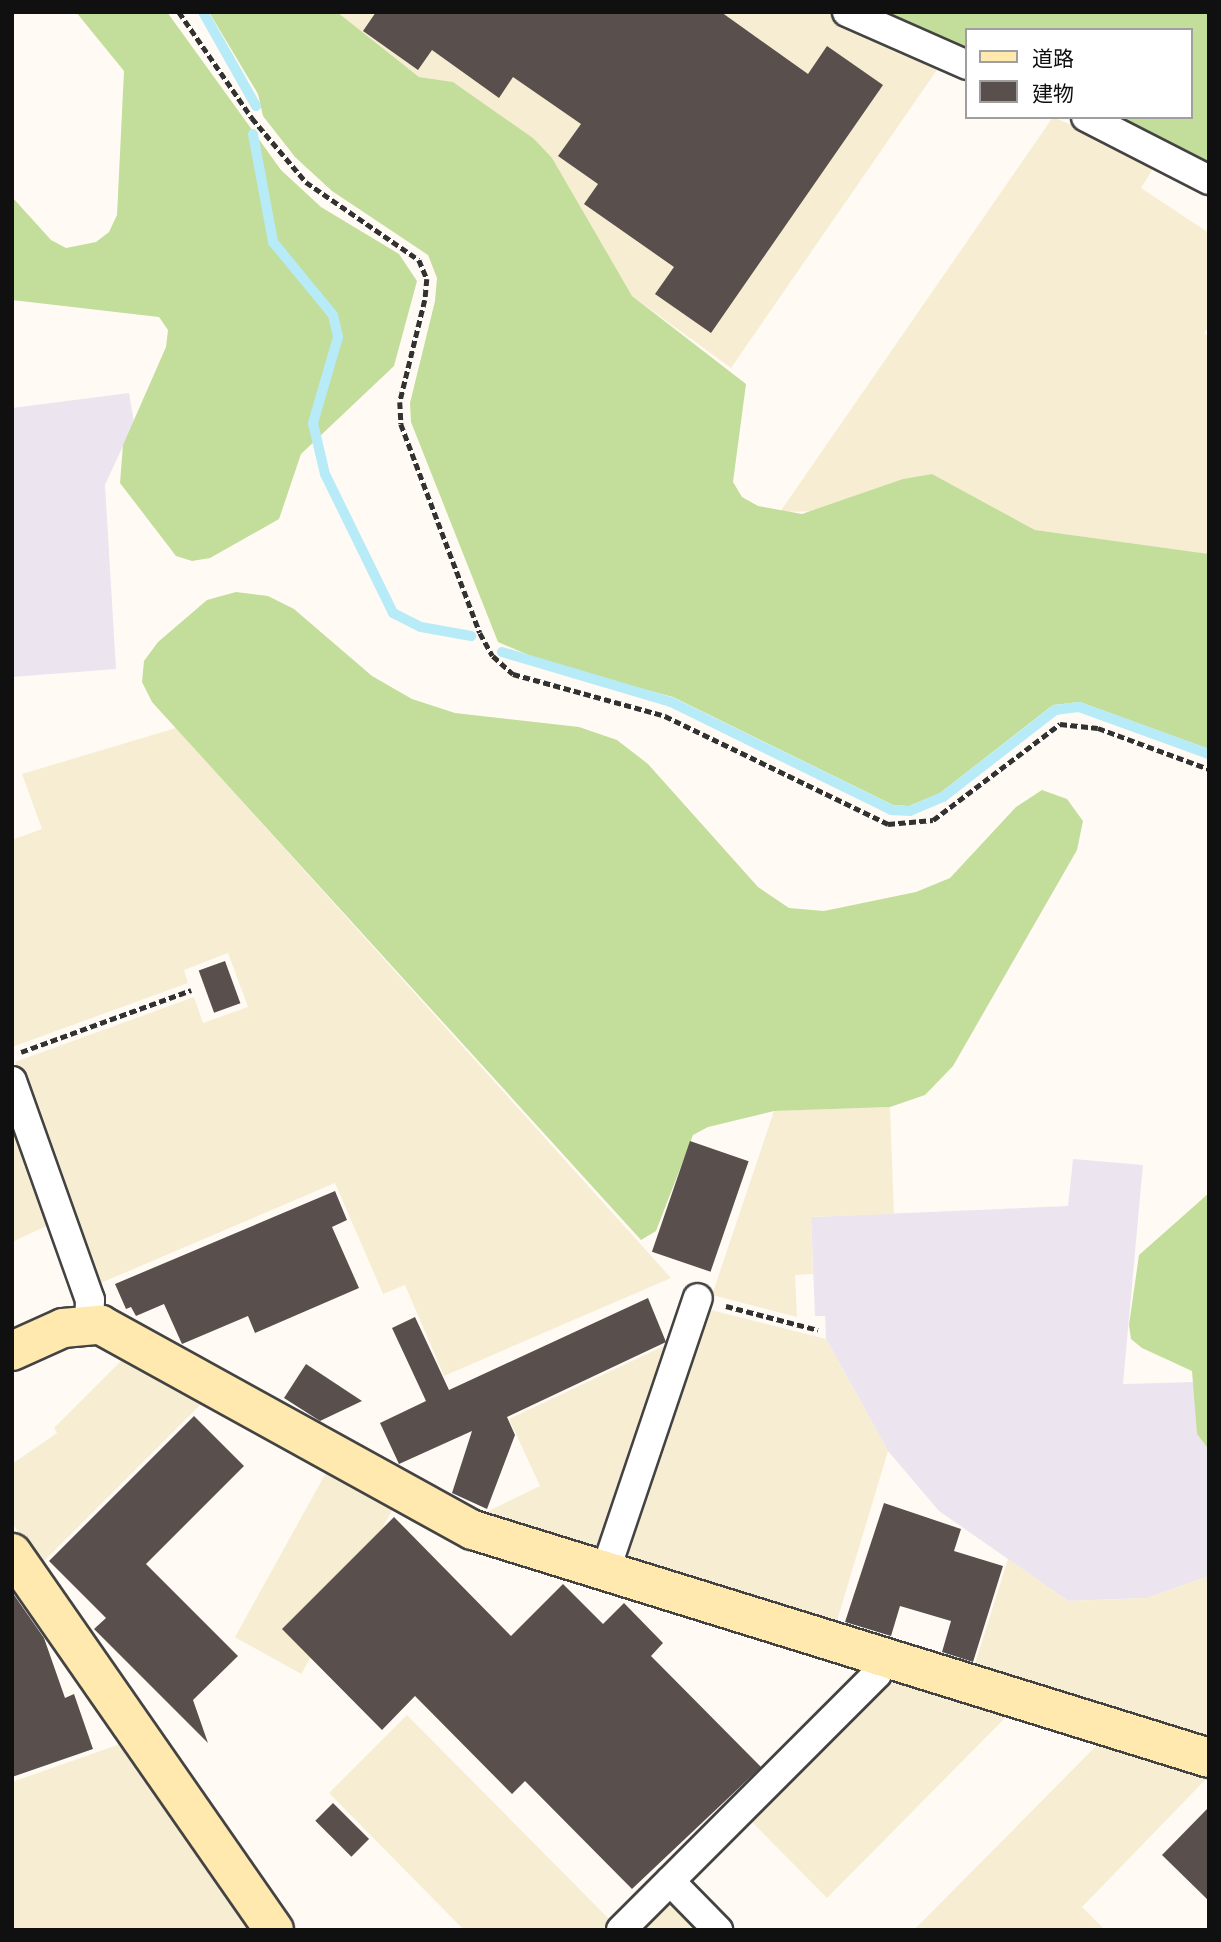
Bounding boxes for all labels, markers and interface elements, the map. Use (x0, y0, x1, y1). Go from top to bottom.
legend (965, 28, 1193, 119)
text: 道路 (1032, 44, 1074, 72)
text: 建物 (1032, 79, 1074, 107)

